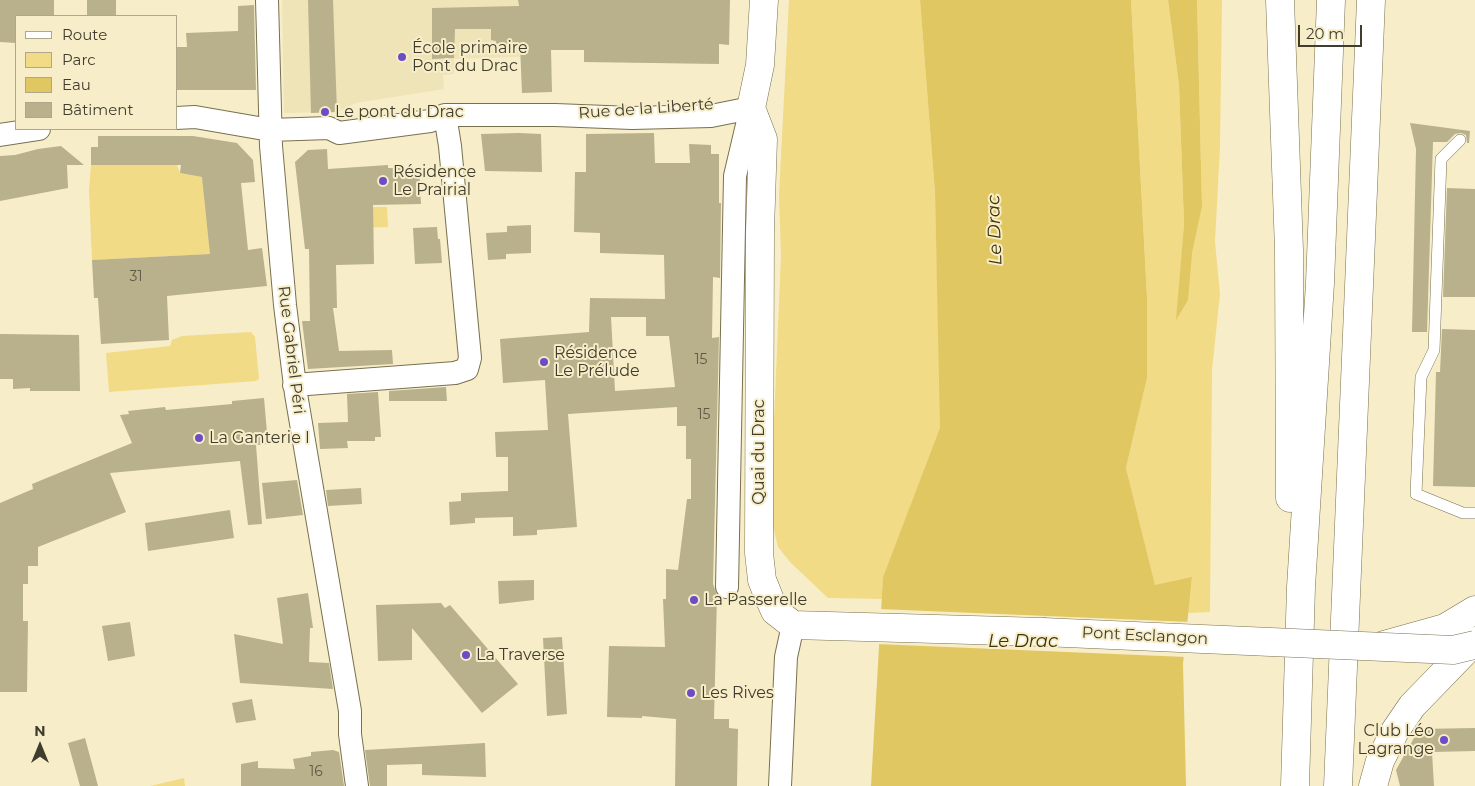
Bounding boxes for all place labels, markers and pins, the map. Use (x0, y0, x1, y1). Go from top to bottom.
place label: École primaire Pont du Drac (412, 38, 528, 76)
marker: École primaire Pont du Drac (396, 51, 408, 63)
place label: Le pont du Drac (335, 102, 464, 122)
marker: Le pont du Drac (319, 106, 331, 118)
place label: Résidence Le Prairial (393, 162, 476, 200)
marker: Résidence Le Prairial (377, 175, 389, 187)
place label: Résidence Le Prélude (554, 343, 640, 381)
marker: Résidence Le Prélude (538, 356, 550, 368)
place label: La Ganterie I (209, 428, 310, 448)
marker: La Ganterie I (193, 432, 205, 444)
place label: La Passerelle (704, 590, 807, 610)
marker: La Passerelle (688, 594, 700, 606)
place label: La Traverse (476, 645, 565, 665)
marker: La Traverse (460, 649, 472, 661)
place label: Les Rives (701, 683, 774, 703)
marker: Les Rives (685, 687, 697, 699)
place label: Club Léo Lagrange (1358, 721, 1434, 759)
marker: Club Léo Lagrange (1438, 734, 1450, 746)

